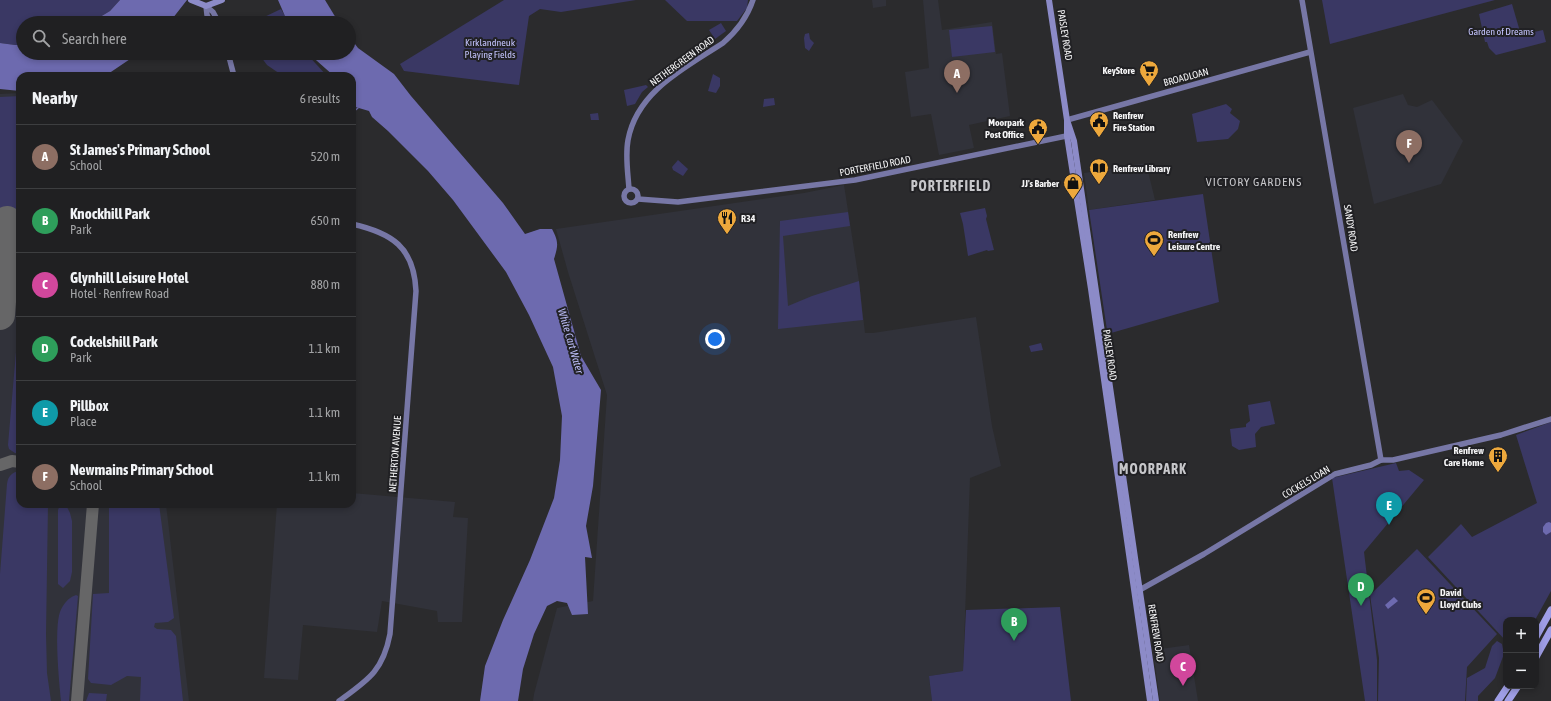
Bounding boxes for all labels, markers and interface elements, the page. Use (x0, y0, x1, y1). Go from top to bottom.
street label: PAISLEY ROAD (1056, 9, 1075, 62)
search box (16, 16, 356, 60)
park label: Garden of Dreams (1468, 26, 1534, 37)
icon: search (30, 27, 52, 49)
text: Search here (62, 30, 127, 47)
street label: NETHERGREEN ROAD (648, 34, 717, 88)
park label: Kirklandneuk Playing Fields (465, 37, 516, 60)
supermarket icon: KeyStore (1138, 59, 1160, 87)
pin: A (944, 60, 970, 93)
place label: KeyStore (1103, 65, 1135, 76)
street label: BROADLOAN (1162, 66, 1210, 88)
text: Nearby (32, 88, 78, 108)
text: 6 results (300, 91, 340, 106)
public building icon: Renfrew Fire Station (1088, 110, 1110, 138)
place label: Renfrew Fire Station (1113, 110, 1155, 133)
place label: Moorpark Post Office (985, 117, 1025, 140)
public building icon: Moorpark Post Office (1027, 117, 1049, 145)
pin: F (1396, 130, 1422, 163)
text: St James's Primary School (70, 141, 210, 158)
text: A (42, 149, 48, 164)
text: 520 m (311, 149, 340, 164)
street label: PORTERFIELD ROAD (838, 154, 912, 178)
library icon: Renfrew Library (1088, 157, 1110, 185)
text: School (70, 158, 102, 173)
place label: Renfrew Library (1113, 163, 1171, 174)
shop icon: JJ's Barber (1062, 172, 1084, 200)
district label: VICTORY GARDENS (1206, 175, 1302, 189)
district label: PORTERFIELD (911, 178, 991, 194)
place label: JJ's Barber (1020, 178, 1060, 189)
street label: SANDY ROAD (1342, 204, 1360, 253)
text: Knockhill Park (70, 205, 150, 222)
restaurant icon: R34 (716, 207, 738, 235)
text: B (42, 213, 48, 228)
text: 650 m (311, 213, 340, 228)
place label: R34 (741, 213, 756, 224)
text: Park (70, 222, 92, 237)
sports icon: Renfrew Leisure Centre (1143, 229, 1165, 257)
place label: Renfrew Leisure Centre (1168, 229, 1221, 252)
text: Glynhill Leisure Hotel (70, 269, 189, 286)
text: C (42, 277, 48, 292)
text: 880 m (311, 277, 340, 292)
text: Hotel · Renfrew Road (70, 286, 169, 301)
water label: White Cart Water (556, 307, 586, 376)
your location (705, 329, 725, 349)
street label: PAISLEY ROAD (1101, 329, 1119, 382)
text: Cockelshill Park (70, 333, 158, 350)
text: D (41, 341, 49, 356)
text: 1.1 km (309, 341, 340, 356)
text: Park (70, 350, 92, 365)
text: Pillbox (70, 397, 109, 414)
text: E (42, 405, 48, 420)
text: 1.1 km (309, 405, 340, 420)
text: Place (70, 414, 97, 429)
street label: NETHERTON AVENUE (387, 415, 403, 493)
place label: Renfrew Care Home (1444, 445, 1484, 468)
building icon: Renfrew Care Home (1487, 445, 1509, 473)
text: Newmains Primary School (70, 461, 213, 478)
district label: MOORPARK (1119, 461, 1187, 477)
street label: COCKELS LOAN (1280, 463, 1332, 501)
text: F (42, 469, 48, 484)
text: 1.1 km (309, 469, 340, 484)
text: School (70, 478, 102, 493)
pin: E (1376, 492, 1402, 525)
pin: D (1348, 573, 1374, 606)
sports icon: David Lloyd Clubs (1415, 587, 1437, 615)
place label: David Lloyd Clubs (1440, 587, 1482, 610)
street label: RENFREW ROAD (1146, 603, 1166, 663)
pin: B (1001, 608, 1027, 641)
map controls (1503, 617, 1539, 689)
button: + (1503, 617, 1539, 653)
pin: C (1170, 653, 1196, 686)
button: − (1503, 653, 1539, 689)

